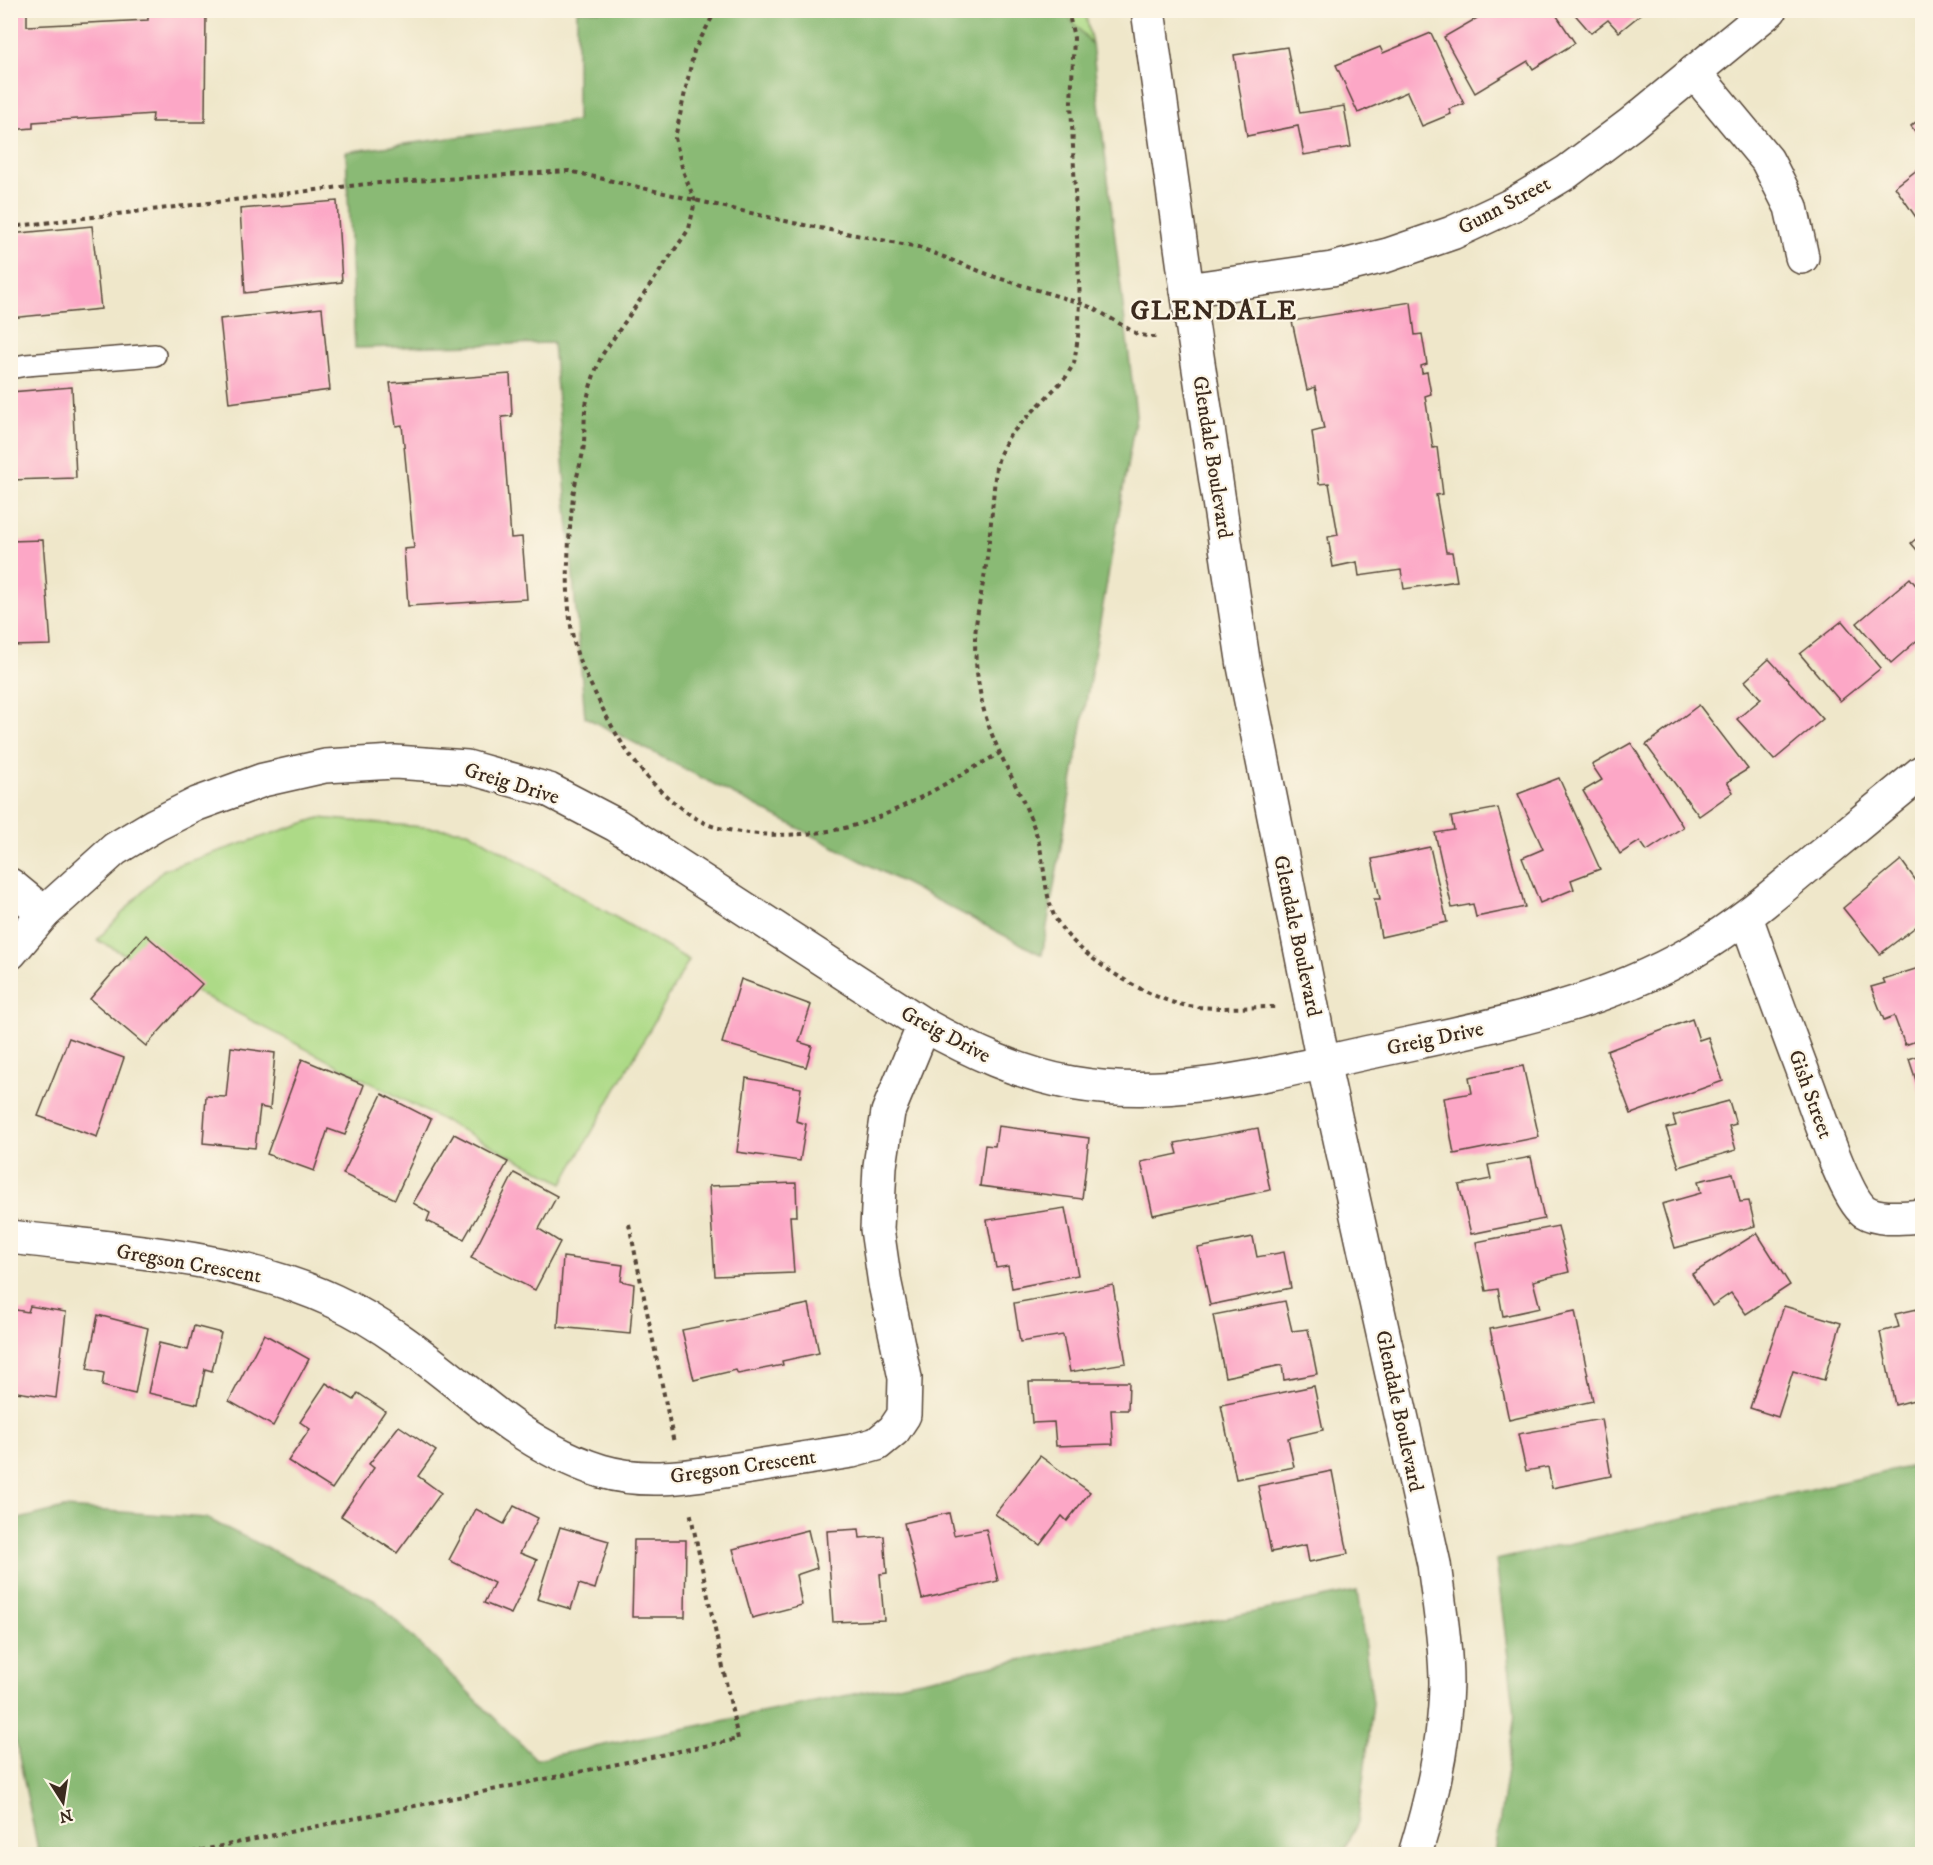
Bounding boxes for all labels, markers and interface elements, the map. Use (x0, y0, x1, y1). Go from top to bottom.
street label: Gunn Street (1454, 171, 1555, 241)
district label: GLENDALE (1130, 294, 1298, 328)
street label: Glendale Boulevard (1186, 374, 1238, 541)
street label: Greig Drive (461, 757, 563, 811)
street label: Glendale Boulevard (1267, 853, 1327, 1020)
street label: Greig Drive (896, 1000, 995, 1070)
street label: Greig Drive (1385, 1016, 1486, 1062)
street label: Gish Street (1782, 1047, 1838, 1142)
street label: Gregson Crescent (114, 1238, 264, 1290)
street label: Glendale Boulevard (1369, 1328, 1429, 1495)
street label: Gregson Crescent (669, 1444, 818, 1490)
north arrow (33, 1772, 93, 1832)
text: N (57, 1805, 74, 1827)

